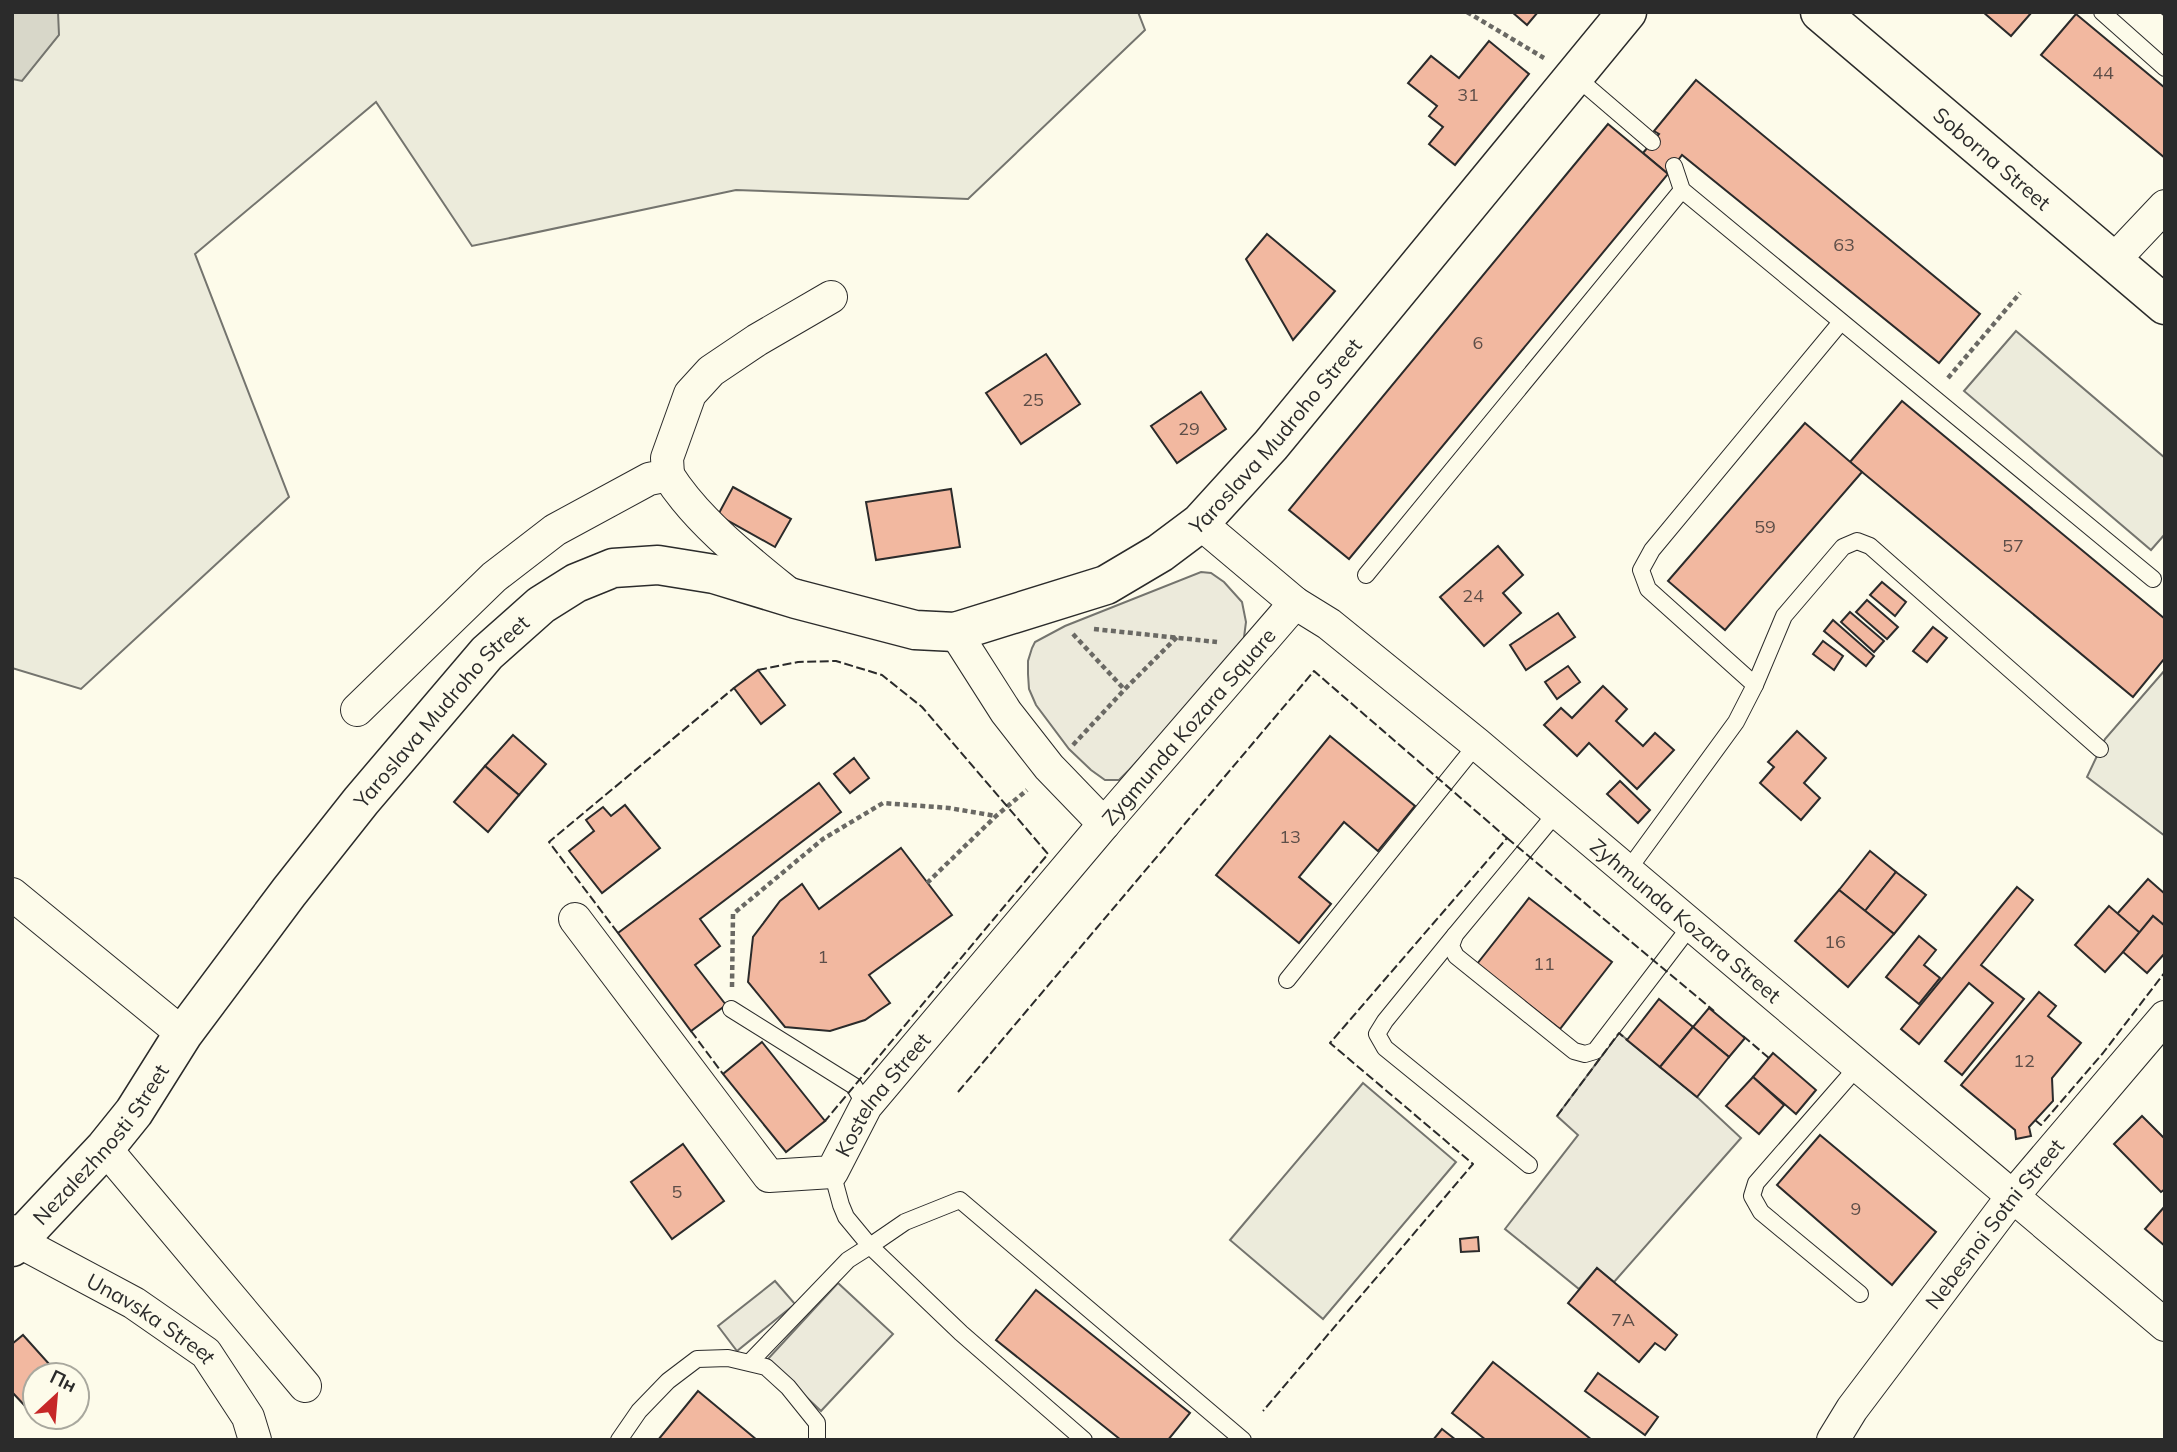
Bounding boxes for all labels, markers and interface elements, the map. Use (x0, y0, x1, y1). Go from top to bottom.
house number: 44 (2092, 61, 2114, 84)
house number: 31 (1457, 83, 1479, 106)
street label: Soborna Street (1928, 101, 2056, 215)
house number: 63 (1833, 233, 1855, 256)
house number: 6 (1473, 331, 1483, 354)
street label: Yaroslava Mudroho Street (1183, 332, 1367, 540)
house number: 25 (1022, 388, 1044, 411)
house number: 29 (1178, 417, 1200, 440)
house number: 59 (1754, 515, 1776, 538)
house number: 57 (2002, 534, 2024, 557)
house number: 24 (1462, 584, 1484, 607)
street label: Yaroslava Mudroho Street (347, 609, 534, 814)
street label: Zygmunda Kozara Square (1096, 622, 1281, 830)
house number: 13 (1279, 825, 1301, 848)
street label: Zyhmunda Kozara Street (1585, 833, 1786, 1008)
house number: 16 (1824, 930, 1846, 953)
house number: 1 (818, 945, 828, 968)
house number: 11 (1533, 952, 1555, 975)
street label: Kostelna Street (829, 1027, 936, 1161)
house number: 12 (2013, 1049, 2035, 1072)
street label: Nezalezhnosti Street (27, 1059, 174, 1230)
street label: Nebesnoi Sotni Street (1919, 1133, 2069, 1314)
house number: 5 (672, 1180, 683, 1203)
house number: 9 (1851, 1197, 1861, 1220)
street label: Unavska Street (83, 1267, 222, 1368)
house number: 7А (1611, 1308, 1635, 1331)
north arrow (21, 1361, 91, 1431)
text: Пн (46, 1364, 81, 1397)

